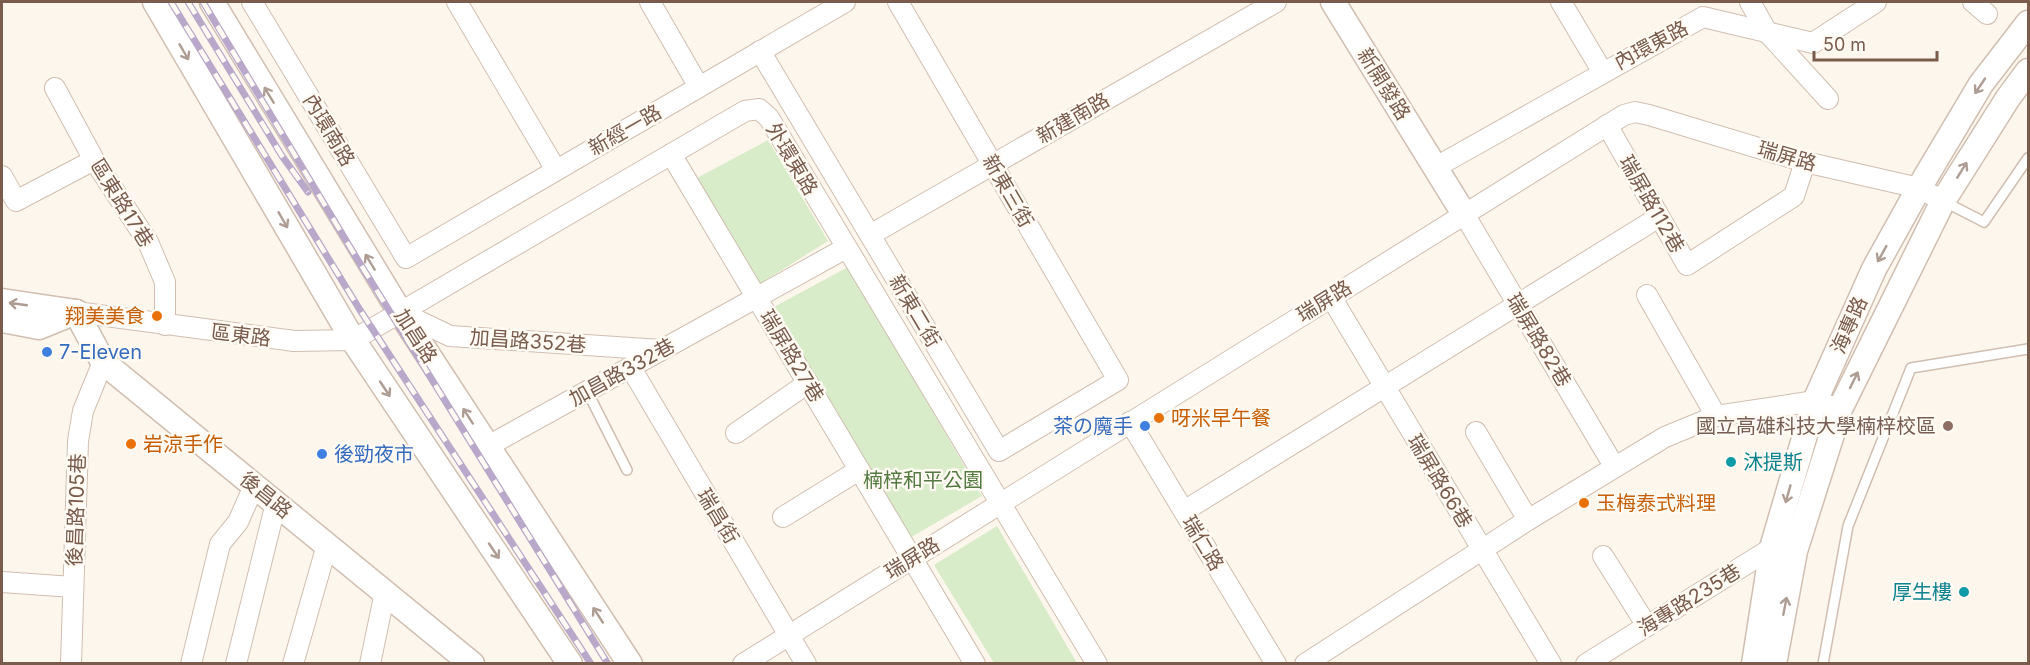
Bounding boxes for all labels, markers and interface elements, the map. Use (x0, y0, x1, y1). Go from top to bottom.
street label: 內環東路 (1610, 16, 1692, 74)
scale bar (1814, 24, 1937, 62)
text: 50 m (1823, 34, 1866, 55)
one-way arrow (179, 43, 191, 60)
street label: 新開發路 (1353, 44, 1415, 124)
one-way arrow (1974, 77, 1986, 94)
one-way arrow (262, 87, 274, 104)
street label: 新建南路 (1032, 88, 1114, 148)
street label: 內環南路 (298, 90, 360, 170)
street label: 新經一路 (584, 100, 666, 160)
street label: 外環東路 (761, 119, 823, 199)
street label: 瑞屏路 (1755, 136, 1819, 176)
street label: 新東三街 (978, 150, 1038, 232)
street label: 瑞屏路112巷 (1614, 151, 1690, 257)
street label: 區東路17巷 (85, 154, 159, 252)
one-way arrow (1956, 161, 1969, 178)
one-way arrow (277, 211, 289, 228)
one-way arrow (1876, 245, 1887, 263)
one-way arrow (363, 254, 375, 271)
street label: 新東二街 (884, 271, 946, 351)
street label: 瑞屏路 (1292, 275, 1356, 327)
street label: 瑞屏路82巷 (1502, 289, 1576, 391)
street label: 海專路 (1826, 293, 1872, 357)
one-way arrow (8, 298, 28, 309)
place label: 翔美美食 (65, 304, 145, 328)
street label: 加昌路 (390, 304, 442, 368)
street label: 瑞屏路27巷 (755, 305, 829, 407)
marker: 翔美美食 (150, 309, 164, 323)
street label: 區東路 (210, 319, 272, 351)
street label: 加昌路352巷 (469, 325, 587, 357)
street label: 加昌路332巷 (565, 333, 679, 411)
place label: 7-Eleven (59, 340, 142, 364)
marker: 7-Eleven (40, 345, 54, 359)
one-way arrow (1849, 372, 1860, 390)
one-way arrow (379, 380, 391, 397)
place label: 呀米早午餐 (1171, 406, 1271, 430)
one-way arrow (462, 408, 474, 425)
marker: 呀米早午餐 (1152, 411, 1166, 425)
place label: 茶の魔手 (1053, 414, 1133, 438)
place label: 國立高雄科技大學楠梓校區 (1696, 414, 1936, 438)
marker: 茶の魔手 (1138, 419, 1152, 433)
marker: 國立高雄科技大學楠梓校區 (1941, 419, 1955, 433)
street label: 瑞屏路66巷 (1403, 430, 1477, 532)
place label: 岩涼手作 (143, 432, 223, 456)
marker: 岩涼手作 (124, 437, 138, 451)
place label: 後勁夜市 (334, 442, 414, 466)
marker: 後勁夜市 (315, 447, 329, 461)
place label: 沐提斯 (1743, 450, 1803, 474)
street label: 後昌路105巷 (62, 453, 90, 567)
marker: 沐提斯 (1724, 455, 1738, 469)
street label: 後昌路 (235, 467, 297, 523)
park label: 楠梓和平公園 (863, 468, 983, 492)
street label: 瑞昌街 (692, 484, 744, 548)
one-way arrow (1782, 484, 1793, 503)
place label: 玉梅泰式料理 (1596, 491, 1716, 515)
marker: 玉梅泰式料理 (1577, 496, 1591, 510)
street label: 瑞仁路 (1177, 511, 1229, 575)
street label: 瑞屏路 (880, 532, 944, 584)
one-way arrow (488, 542, 500, 558)
street label: 海專路235巷 (1633, 559, 1745, 641)
place label: 厚生樓 (1892, 580, 1952, 604)
marker: 厚生樓 (1957, 585, 1971, 599)
one-way arrow (1780, 597, 1791, 616)
one-way arrow (591, 606, 604, 623)

